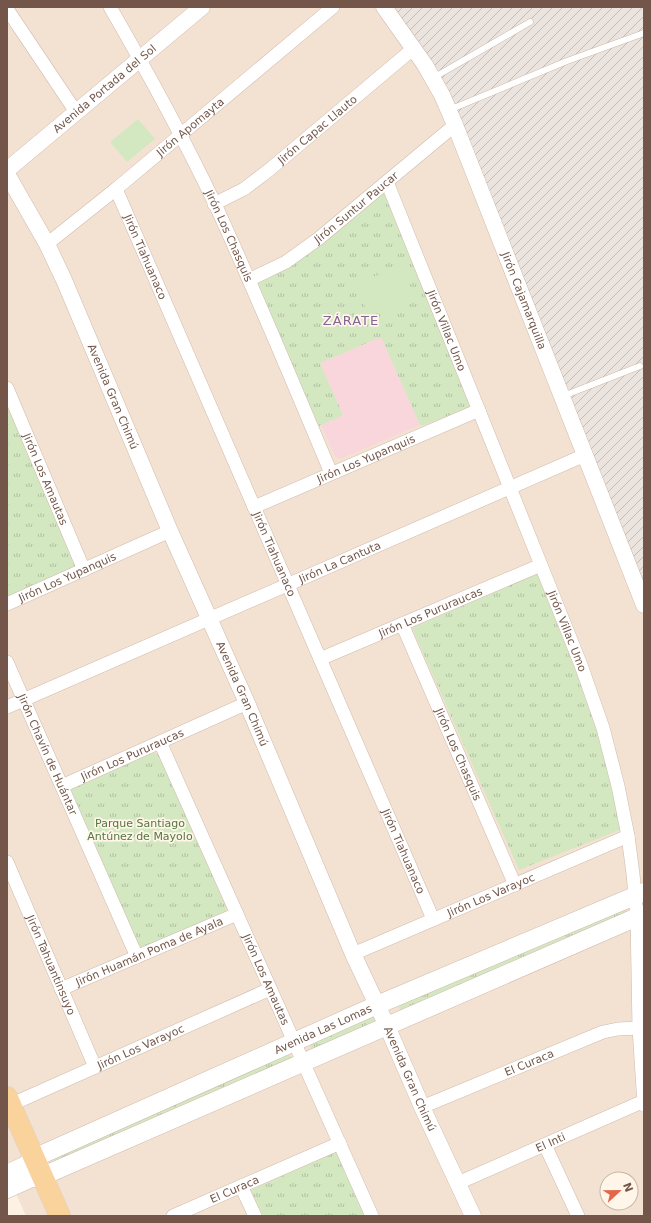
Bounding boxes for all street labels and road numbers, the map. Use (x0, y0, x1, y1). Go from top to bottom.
street label: Avenida Portada del Sol (50, 42, 159, 135)
street label: Jirón Capac Llauto (274, 92, 360, 167)
street label: Jirón Apomayta (153, 95, 227, 159)
street label: Jirón Suntur Paucar (311, 168, 401, 247)
street label: Jirón Los Chasquis (202, 187, 256, 284)
street label: Jirón Tiahuanaco (121, 212, 170, 302)
street label: Jirón Cajamarquilla (499, 249, 549, 351)
street label: Jirón Villac Umo (424, 287, 469, 373)
street label: Avenida Gran Chimú (85, 342, 141, 451)
street label: Jirón Los Amautas (20, 430, 71, 527)
street label: Jirón Los Yupanquis (314, 432, 417, 486)
street label: Jirón Tiahuanaco (250, 509, 299, 599)
street label: Jirón La Cantuta (296, 538, 383, 586)
street label: Jirón Los Yupanquis (15, 549, 118, 605)
street label: Jirón Los Pururaucas (376, 584, 485, 640)
street label: Jirón Villac Umo (545, 588, 589, 674)
street label: Avenida Gran Chimú (214, 639, 271, 748)
street label: Jirón Chavín de Huántar (15, 691, 80, 817)
street label: Jirón Los Chasquis (432, 705, 484, 803)
street label: Jirón Los Pururaucas (78, 726, 186, 784)
street label: Jirón Tiahuanaco (379, 806, 428, 896)
street label: Jirón Los Varayoc (444, 870, 536, 920)
street label: Jirón Tahuantinsuyo (24, 912, 78, 1017)
street label: Jirón Huamán Poma de Ayala (73, 914, 225, 989)
street label: Jirón Los Amautas (240, 931, 292, 1027)
street label: Avenida Las Lomas (272, 1002, 374, 1057)
street label: Jirón Los Varayoc (94, 1022, 186, 1072)
street label: Avenida Gran Chimú (381, 1024, 439, 1133)
street label: El Curaca (503, 1047, 556, 1079)
street label: El Inti (534, 1130, 567, 1154)
street label: El Curaca (208, 1173, 261, 1206)

